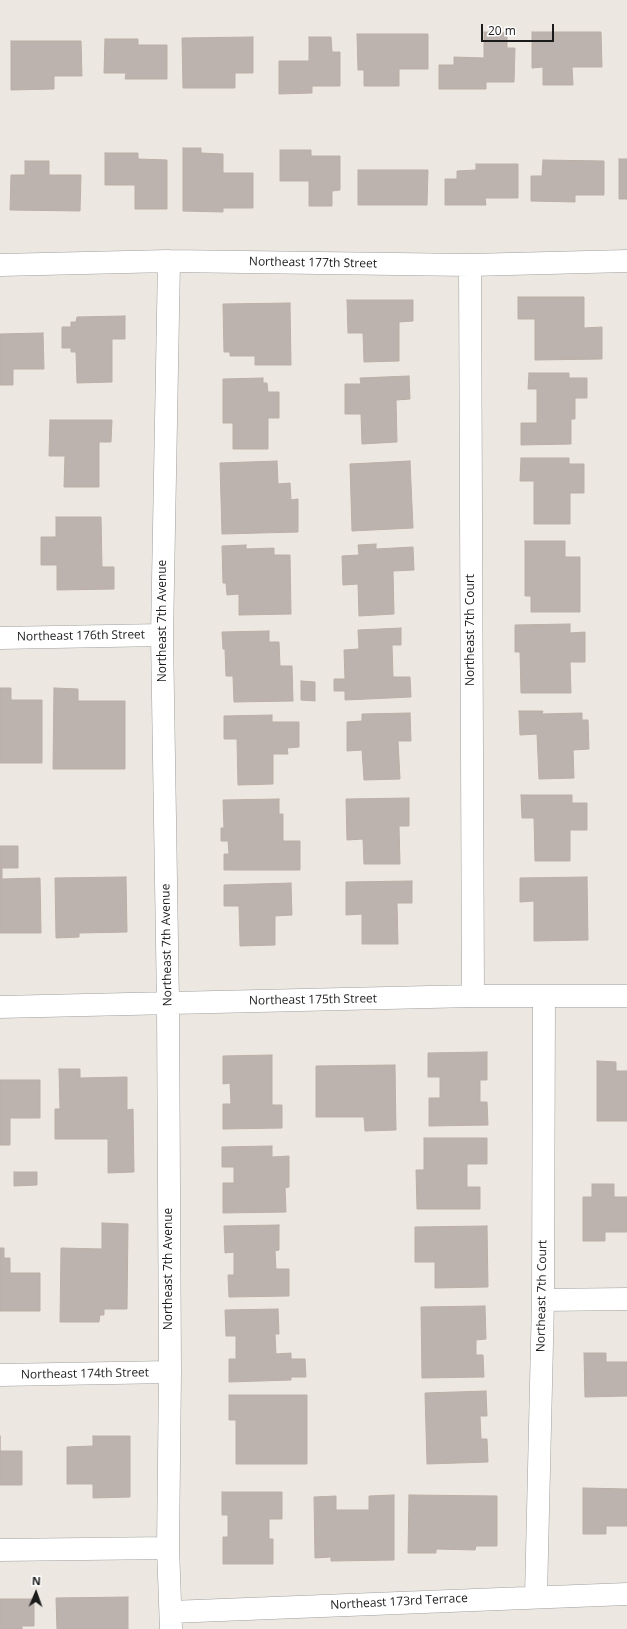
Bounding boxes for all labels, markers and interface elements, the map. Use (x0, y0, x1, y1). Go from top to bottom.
scale bar (483, 16, 556, 42)
text: 20 m (488, 22, 516, 39)
street label: Northeast 177th Street (249, 255, 377, 271)
street label: Northeast 7th Avenue (156, 560, 170, 682)
street label: Northeast 7th Court (464, 574, 478, 686)
street label: Northeast 176th Street (17, 628, 145, 644)
street label: Northeast 7th Avenue (159, 884, 175, 1006)
street label: Northeast 175th Street (249, 992, 377, 1008)
street label: Northeast 7th Avenue (162, 1208, 176, 1330)
street label: Northeast 7th Court (534, 1240, 550, 1352)
street label: Northeast 174th Street (21, 1366, 149, 1382)
north arrow (16, 1573, 56, 1613)
text: N (32, 1573, 41, 1588)
street label: Northeast 173rd Terrace (330, 1591, 468, 1613)

